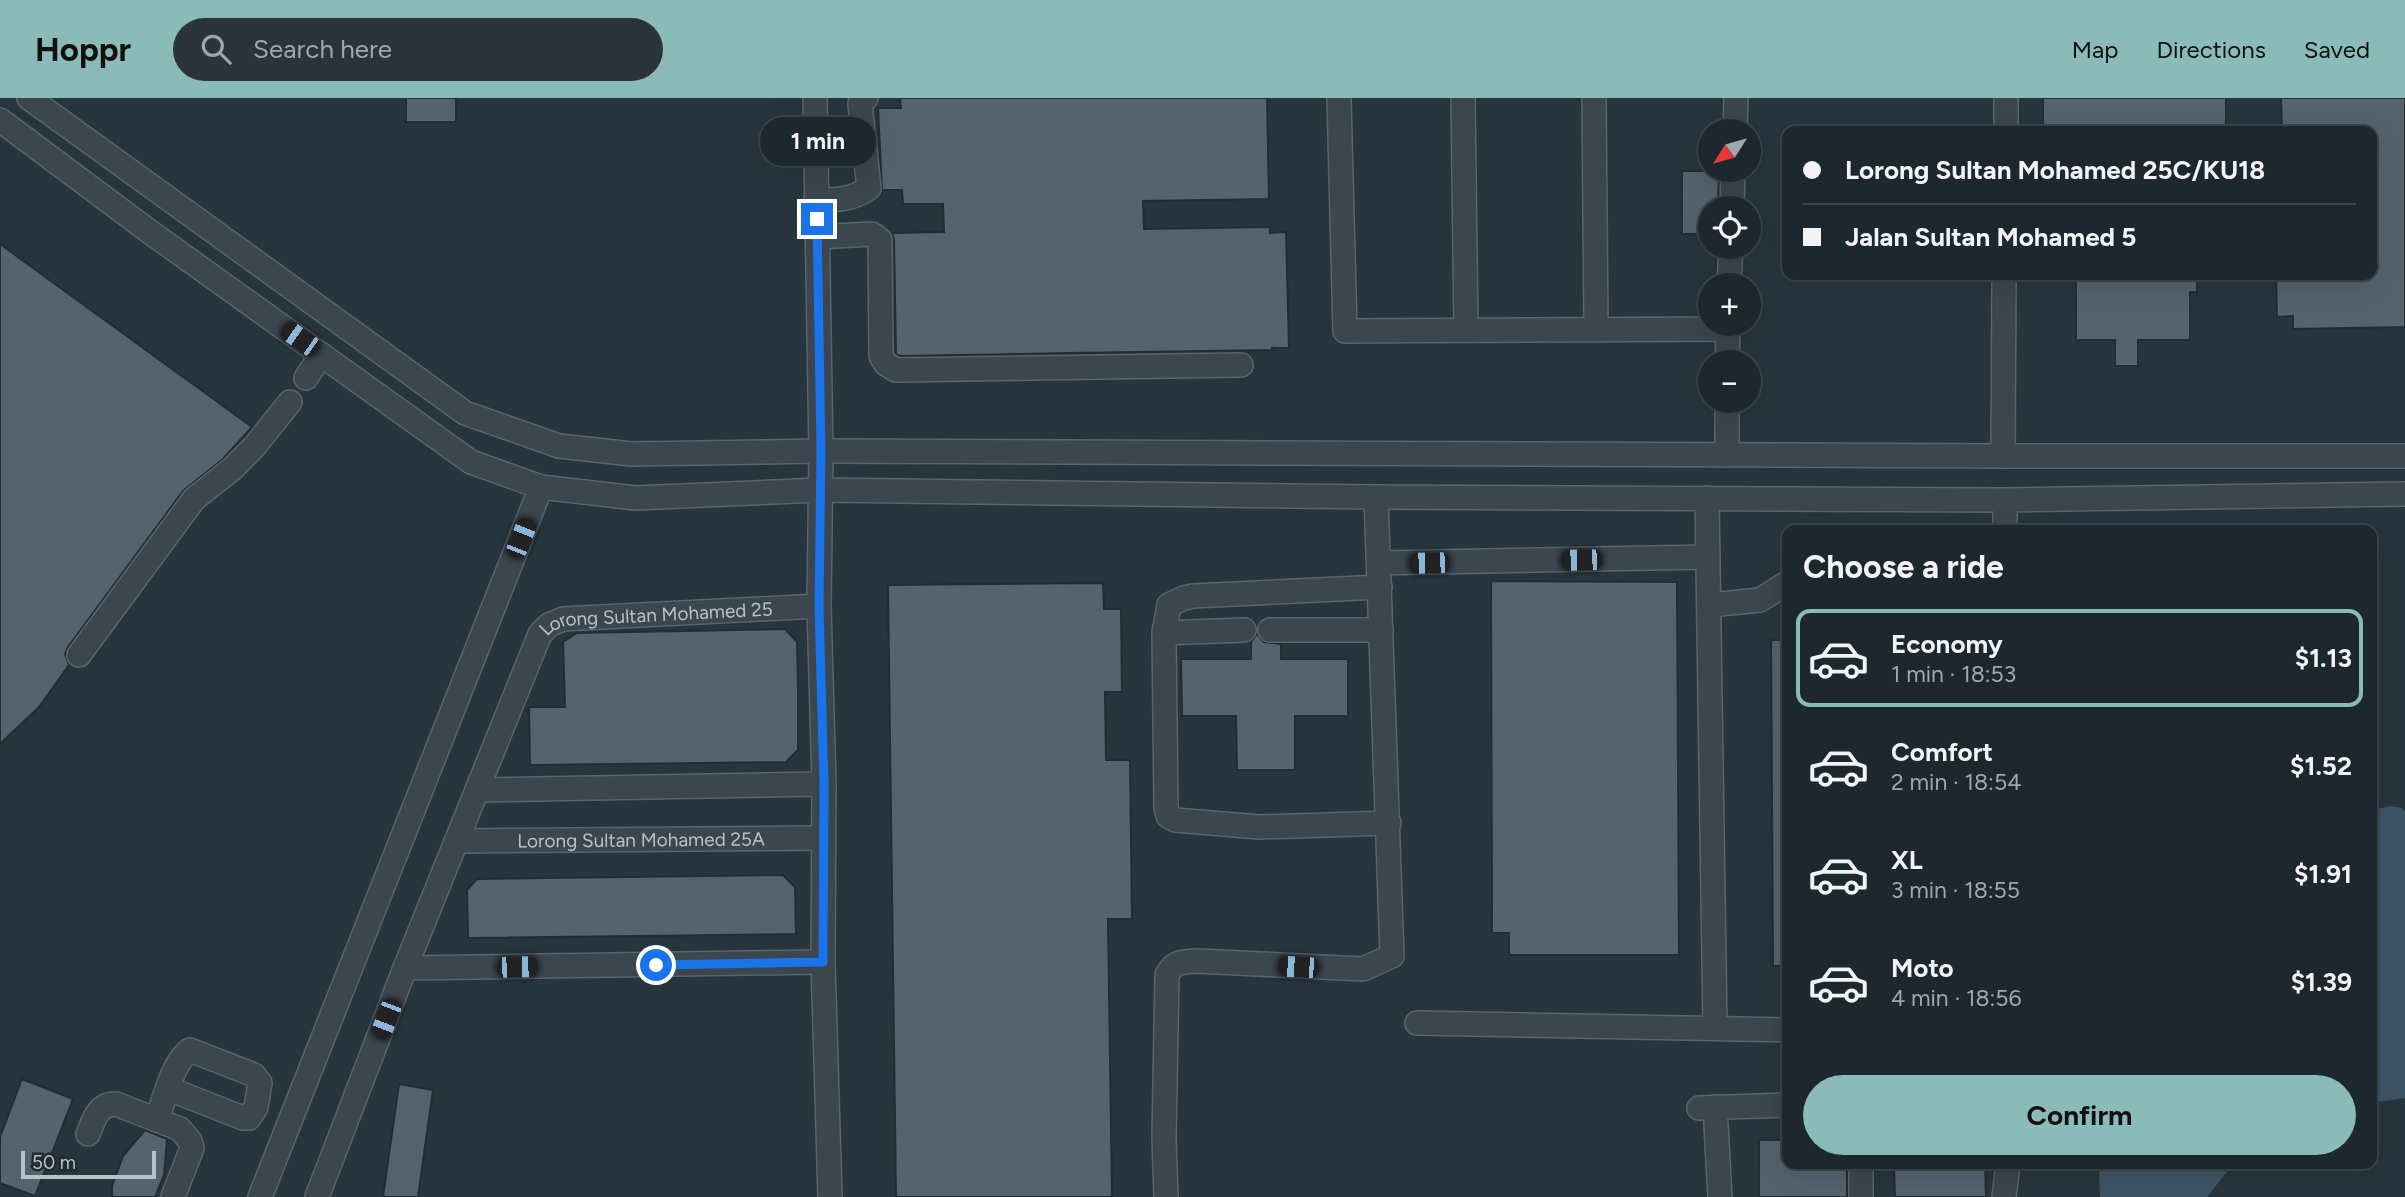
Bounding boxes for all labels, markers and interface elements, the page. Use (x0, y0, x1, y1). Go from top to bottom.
search box (173, 18, 663, 81)
text: Hoppr (35, 30, 131, 69)
icon: search (197, 30, 235, 68)
text: Search here (253, 33, 392, 65)
text: Map (2072, 35, 2118, 64)
text: Directions (2156, 35, 2266, 64)
text: Saved (2304, 35, 2370, 64)
callout: 1 min (759, 117, 875, 166)
north arrow (1698, 119, 1760, 182)
map controls (1698, 119, 1761, 413)
text: 1 min (791, 127, 845, 155)
text: Lorong Sultan Mohamed 25C/KU18 (1845, 154, 2265, 186)
button: locate (1698, 196, 1761, 259)
route end (801, 203, 833, 235)
text: Jalan Sultan Mohamed 5 (1845, 221, 2136, 253)
button: + (1698, 273, 1761, 336)
car (277, 318, 324, 360)
button: − (1698, 350, 1761, 413)
car (504, 515, 539, 561)
text: Choose a ride (1803, 548, 2004, 586)
car (1560, 549, 1603, 571)
car (1408, 552, 1451, 574)
street label: Lorong Sultan Mohamed 25 (534, 597, 773, 640)
icon: car (1807, 627, 1870, 690)
text: Economy (1891, 628, 2003, 660)
text: $1.13 (2295, 642, 2352, 674)
text: 1 min · 18:53 (1891, 660, 2016, 688)
icon: car (1807, 735, 1870, 798)
text: Comfort (1891, 736, 1993, 768)
text: $1.52 (2290, 750, 2352, 782)
text: 2 min · 18:54 (1891, 768, 2021, 796)
street label: Lorong Sultan Mohamed 25A (517, 827, 765, 853)
icon: car (1807, 843, 1870, 906)
text: XL (1891, 844, 1923, 876)
text: $1.91 (2294, 858, 2352, 890)
text: 3 min · 18:55 (1891, 876, 2020, 904)
route start (640, 949, 672, 981)
icon: car (1807, 951, 1870, 1014)
text: Moto (1891, 952, 1954, 984)
car (1277, 955, 1320, 979)
car (496, 956, 539, 978)
text: $1.39 (2291, 966, 2352, 998)
text: 4 min · 18:56 (1891, 984, 2022, 1012)
car (369, 996, 404, 1042)
button: Confirm (1803, 1075, 2356, 1155)
scale bar (21, 1148, 156, 1180)
text: 50 m (32, 1151, 76, 1174)

